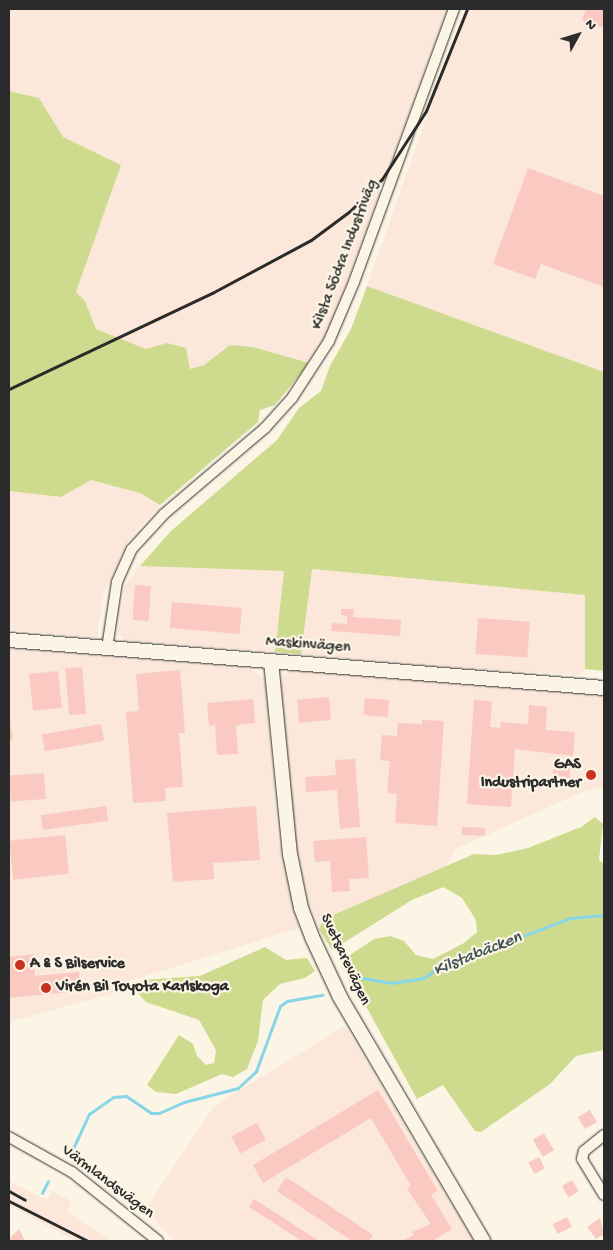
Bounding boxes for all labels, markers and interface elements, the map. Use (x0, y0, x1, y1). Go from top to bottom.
north arrow (553, 10, 603, 60)
text: N (581, 16, 600, 34)
street label: Kilsta Södra Industriväg (309, 177, 383, 333)
street label: Maskinvägen (265, 633, 351, 659)
place label: GAS Industripartner (481, 756, 581, 794)
marker: GAS Industripartner (585, 769, 597, 781)
street label: Svetsarevägen (314, 911, 374, 1009)
water label: Kilstabäcken (431, 928, 525, 982)
place label: A & S Bilservice (30, 955, 125, 975)
marker: A & S Bilservice (14, 959, 26, 971)
place label: Virén Bil Toyota Karlskoga (56, 978, 229, 998)
marker: Virén Bil Toyota Karlskoga (40, 982, 52, 994)
street label: Värmlandsvägen (57, 1142, 157, 1224)

